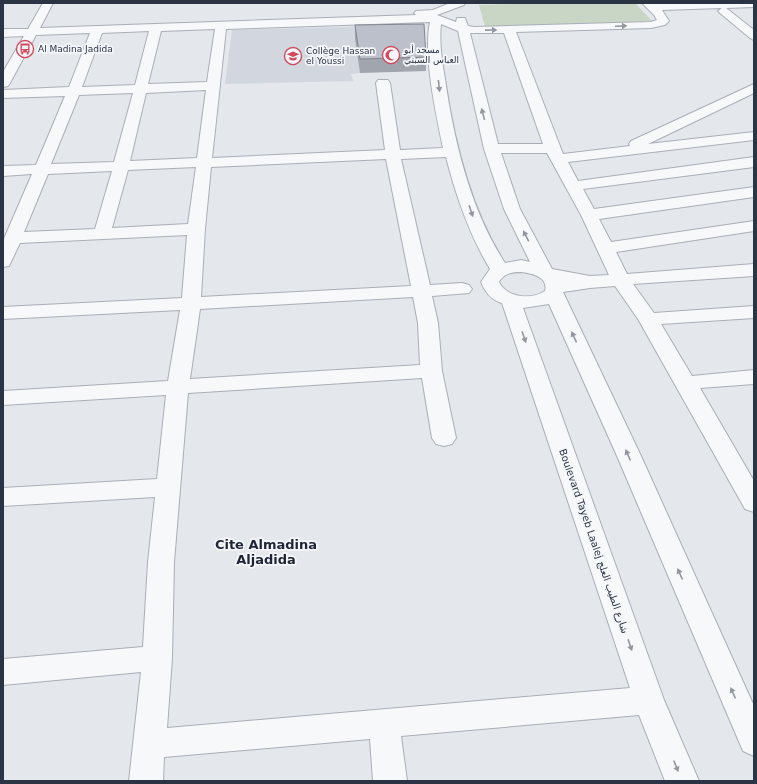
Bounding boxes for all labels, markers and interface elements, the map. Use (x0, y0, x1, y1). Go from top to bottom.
one-way arrow (615, 23, 627, 30)
one-way arrow (485, 27, 498, 33)
bus stop icon: Al Madina Jadida (15, 39, 35, 59)
place label: Al Madina Jadida (38, 44, 113, 54)
place label: مسجد أبو العباس السبتي (403, 44, 459, 65)
mosque icon: مسجد أبو العباس السبتي (381, 45, 401, 65)
school or university icon: Collège Hassan el Youssi (283, 46, 303, 66)
place label: Collège Hassan el Youssi (306, 46, 375, 66)
one-way arrow (435, 80, 442, 92)
one-way arrow (480, 108, 486, 120)
one-way arrow (469, 205, 475, 217)
one-way arrow (523, 231, 529, 242)
one-way arrow (521, 331, 527, 343)
one-way arrow (571, 331, 577, 342)
street label: Boulevard Tayeb Laalej شارع الطيب العلج (556, 447, 631, 635)
one-way arrow (625, 449, 631, 460)
district label: Cite Almadina Aljadida (215, 537, 317, 567)
one-way arrow (677, 568, 683, 579)
one-way arrow (627, 639, 633, 651)
one-way arrow (729, 686, 735, 698)
one-way arrow (673, 761, 679, 772)

